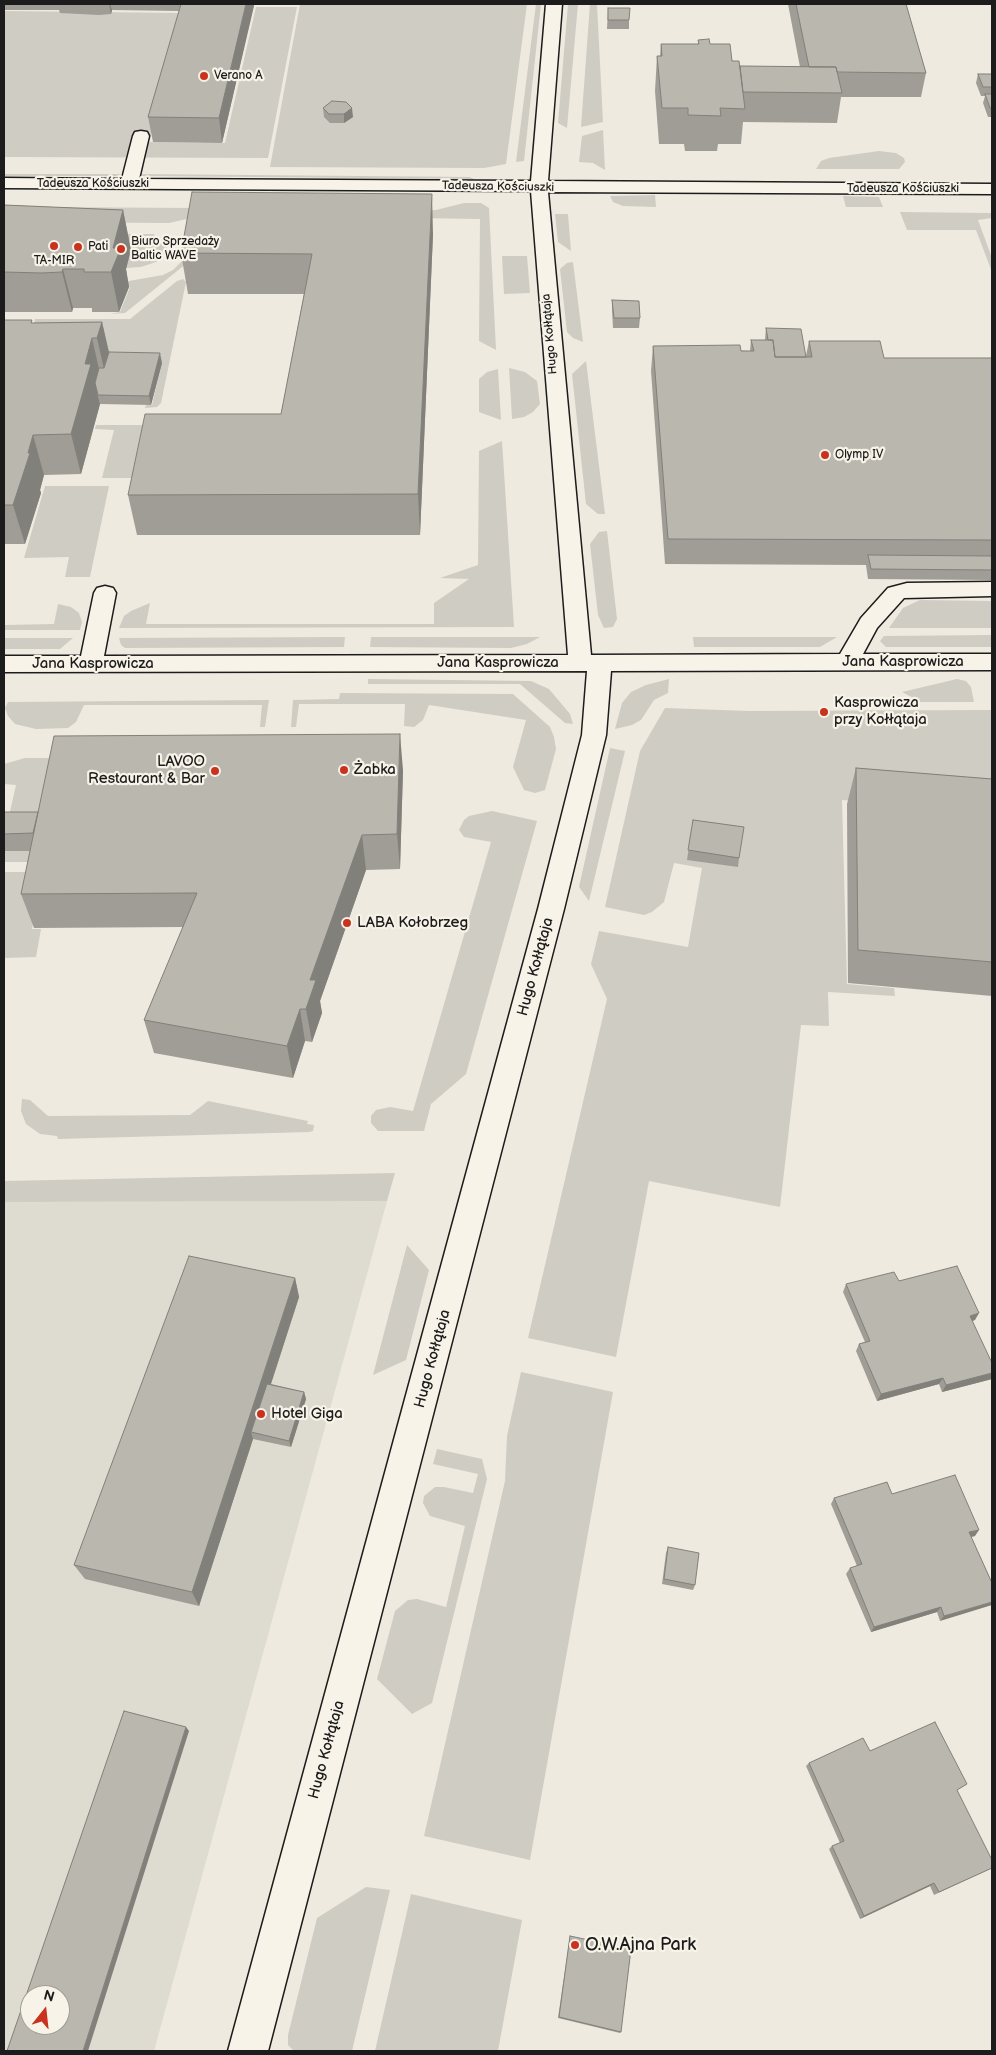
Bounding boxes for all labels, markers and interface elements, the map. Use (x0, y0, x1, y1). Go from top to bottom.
place label: Verano A (214, 69, 263, 83)
marker: Verano A (198, 70, 210, 82)
street label: Tadeusza Kościuszki (37, 177, 149, 191)
street label: Tadeusza Kościuszki (442, 179, 554, 195)
street label: Tadeusza Kościuszki (847, 182, 959, 196)
place label: Biuro Sprzedaży Baltic WAVE (131, 235, 219, 263)
marker: TA-MIR (48, 240, 60, 252)
place label: Pati (88, 240, 108, 254)
marker: Pati (72, 241, 84, 253)
marker: Biuro Sprzedaży Baltic WAVE (115, 243, 127, 255)
place label: TA-MIR (34, 254, 74, 268)
street label: Hugo Kołłątaja (539, 293, 561, 375)
place label: Olymp IV (835, 448, 884, 462)
marker: Olymp IV (819, 449, 831, 461)
street label: Jana Kasprowicza (842, 653, 964, 671)
street label: Jana Kasprowicza (437, 654, 559, 672)
street label: Jana Kasprowicza (32, 655, 154, 673)
place label: Kasprowicza przy Kołłątaja (834, 694, 927, 729)
marker: Kasprowicza przy Kołłątaja (818, 706, 830, 718)
place label: LAVOO Restaurant & Bar (88, 753, 205, 788)
place label: Żabka (354, 761, 396, 779)
marker: Żabka (338, 764, 350, 776)
marker: LAVOO Restaurant & Bar (209, 765, 221, 777)
place label: LABA Kołobrzeg (357, 914, 468, 932)
street label: Hugo Kołłątaja (514, 916, 558, 1018)
marker: LABA Kołobrzeg (341, 917, 353, 929)
street label: Hugo Kołłątaja (411, 1308, 455, 1410)
place label: Hotel Giga (271, 1405, 343, 1423)
marker: Hotel Giga (255, 1408, 267, 1420)
street label: Hugo Kołłątaja (305, 1699, 349, 1801)
place label: O.W.Ajna Park (585, 1934, 696, 1956)
marker: O.W.Ajna Park (569, 1939, 581, 1951)
north arrow (20, 1985, 70, 2035)
text: N (42, 1986, 56, 2006)

